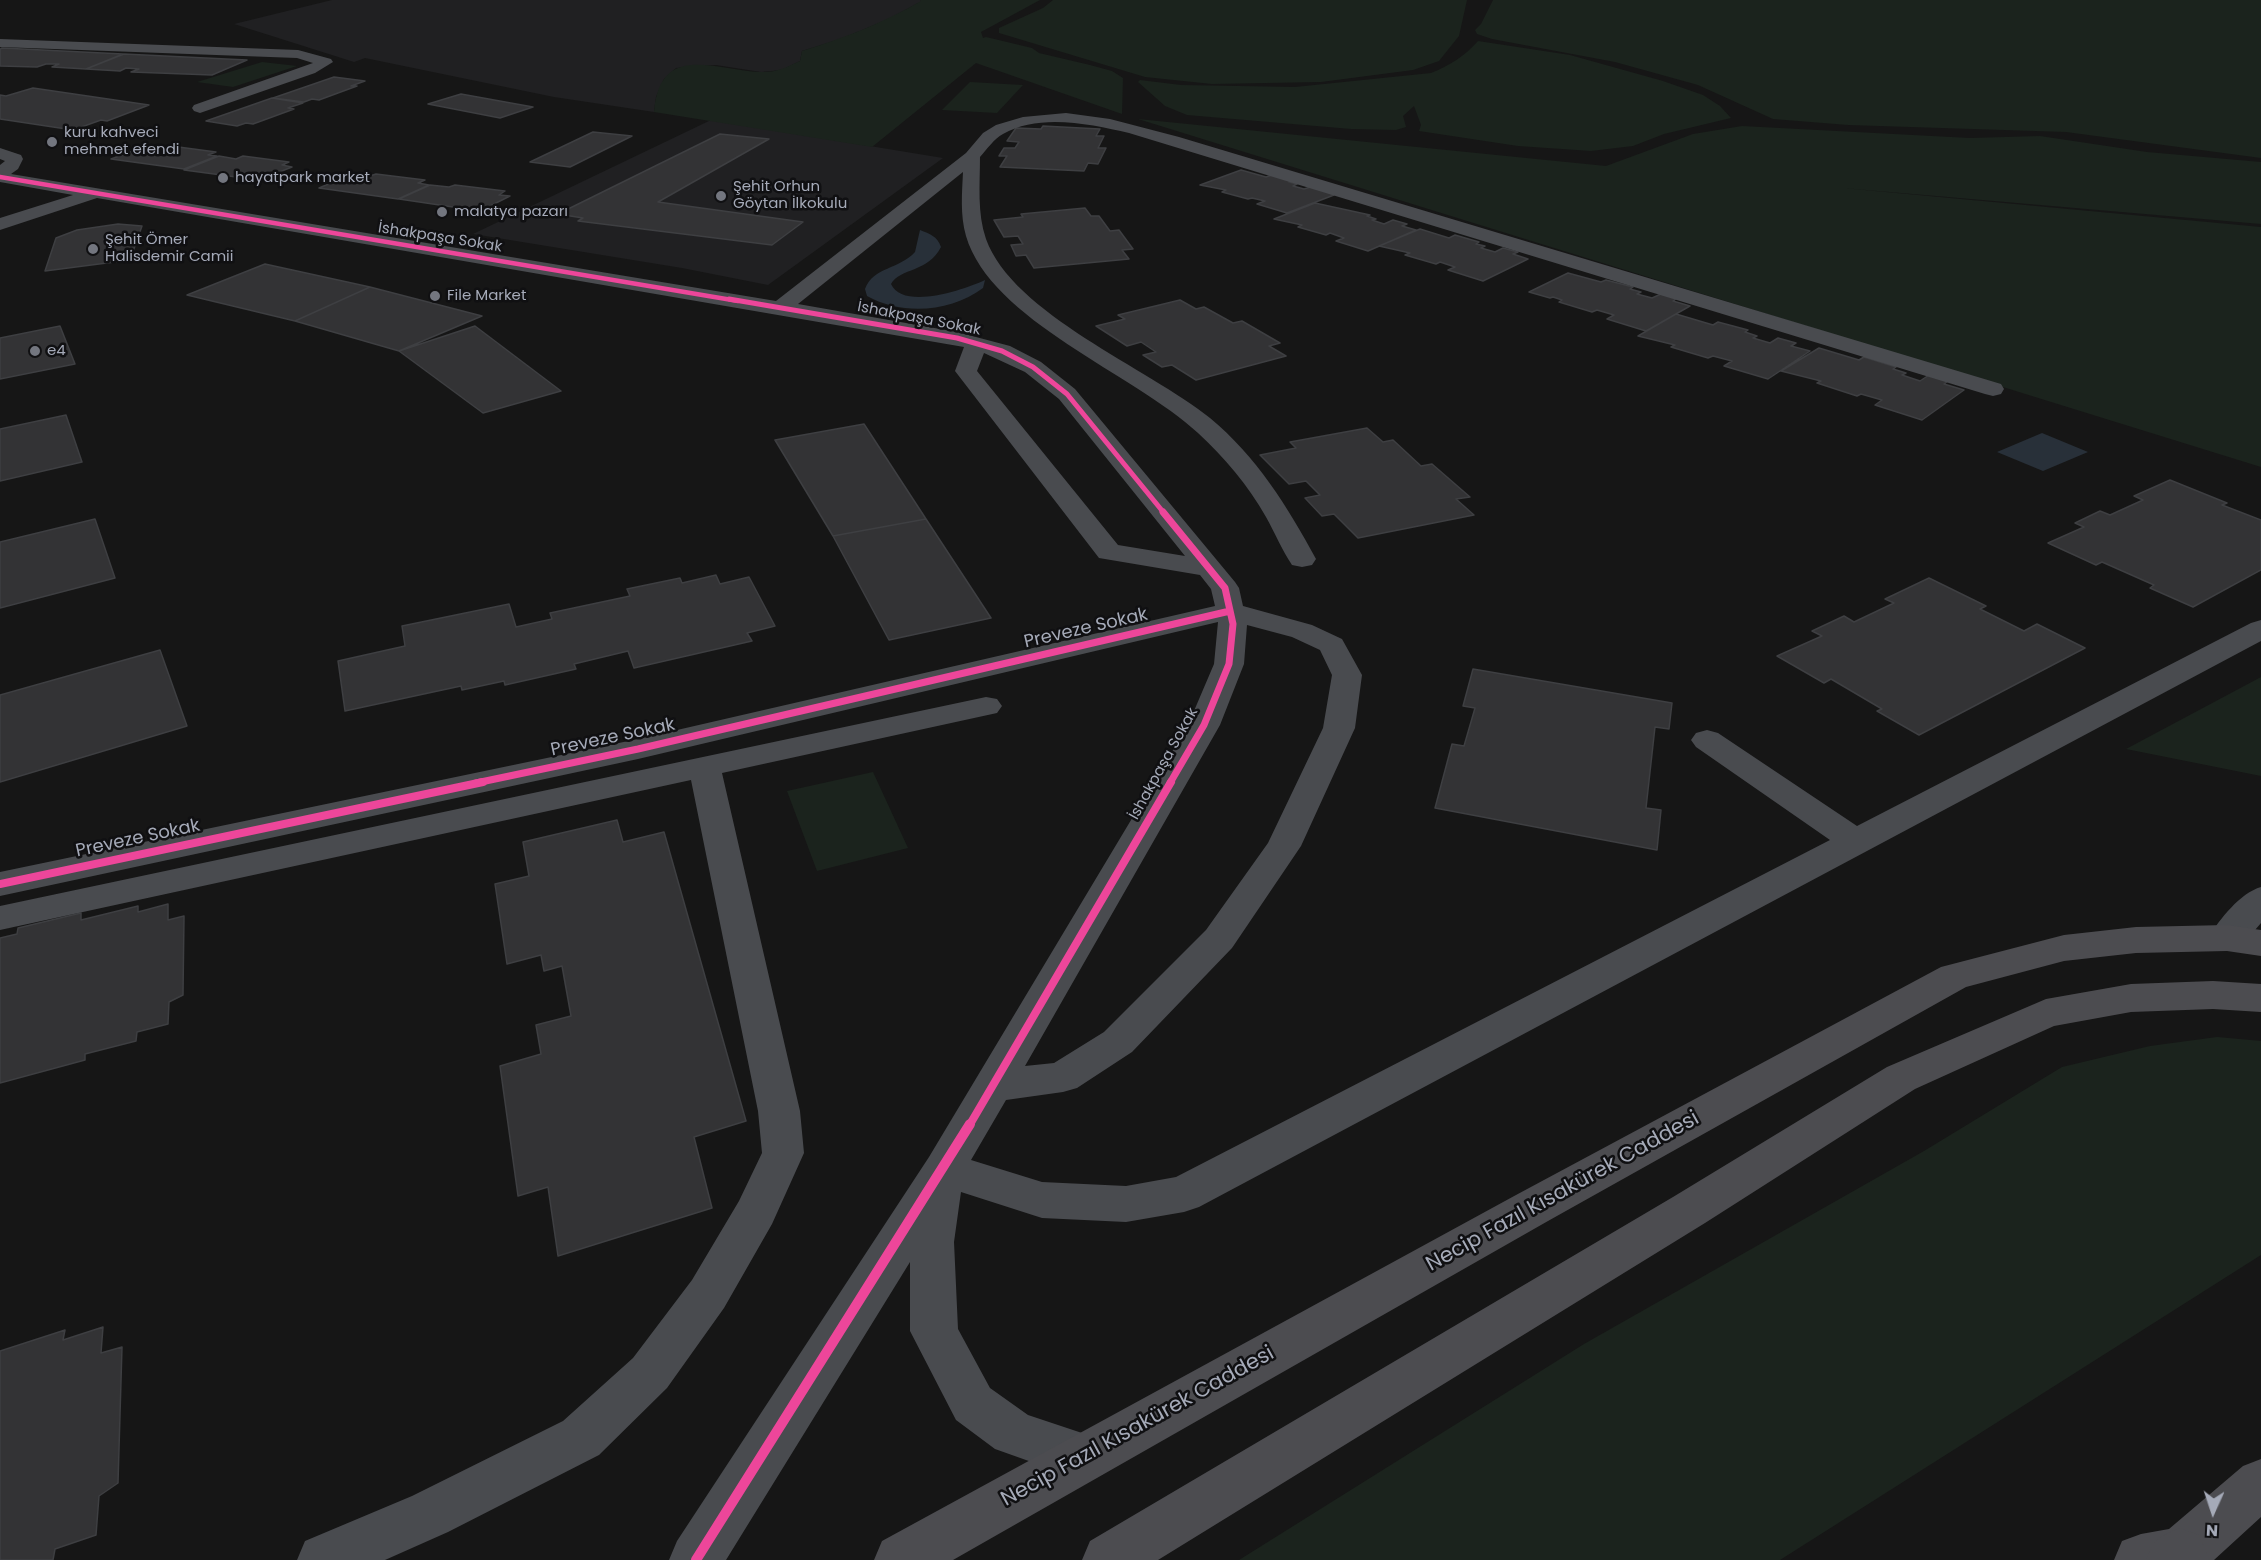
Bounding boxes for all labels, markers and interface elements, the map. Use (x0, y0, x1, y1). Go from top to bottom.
place label: kuru kahveci mehmet efendi (64, 124, 180, 159)
marker: kuru kahveci mehmet efendi (45, 135, 59, 149)
place label: hayatpark market (235, 169, 370, 187)
marker: hayatpark market (216, 171, 230, 185)
place label: Şehit Orhun Göytan İlkokulu (733, 178, 847, 213)
marker: Şehit Orhun Göytan İlkokulu (714, 189, 728, 203)
place label: malatya pazarı (454, 203, 568, 221)
marker: malatya pazarı (435, 205, 449, 219)
street label: İshakpaşa Sokak (377, 219, 503, 257)
place label: Şehit Ömer Halisdemir Camii (105, 231, 233, 266)
marker: Şehit Ömer Halisdemir Camii (86, 242, 100, 256)
place label: File Market (447, 287, 526, 305)
marker: File Market (428, 289, 442, 303)
street label: İshakpaşa Sokak (856, 298, 982, 340)
place label: e4 (47, 342, 66, 360)
marker: e4 (28, 344, 42, 358)
street label: Preveze Sokak (1022, 604, 1150, 654)
street label: İshakpaşa Sokak (1126, 705, 1202, 823)
street label: Preveze Sokak (549, 714, 677, 762)
street label: Preveze Sokak (74, 815, 202, 863)
street label: Necip Fazıl Kısakürek Caddesi (1422, 1106, 1704, 1278)
street label: Necip Fazıl Kısakürek Caddesi (997, 1341, 1279, 1513)
north arrow (2183, 1482, 2243, 1542)
text: N (2205, 1519, 2219, 1542)

